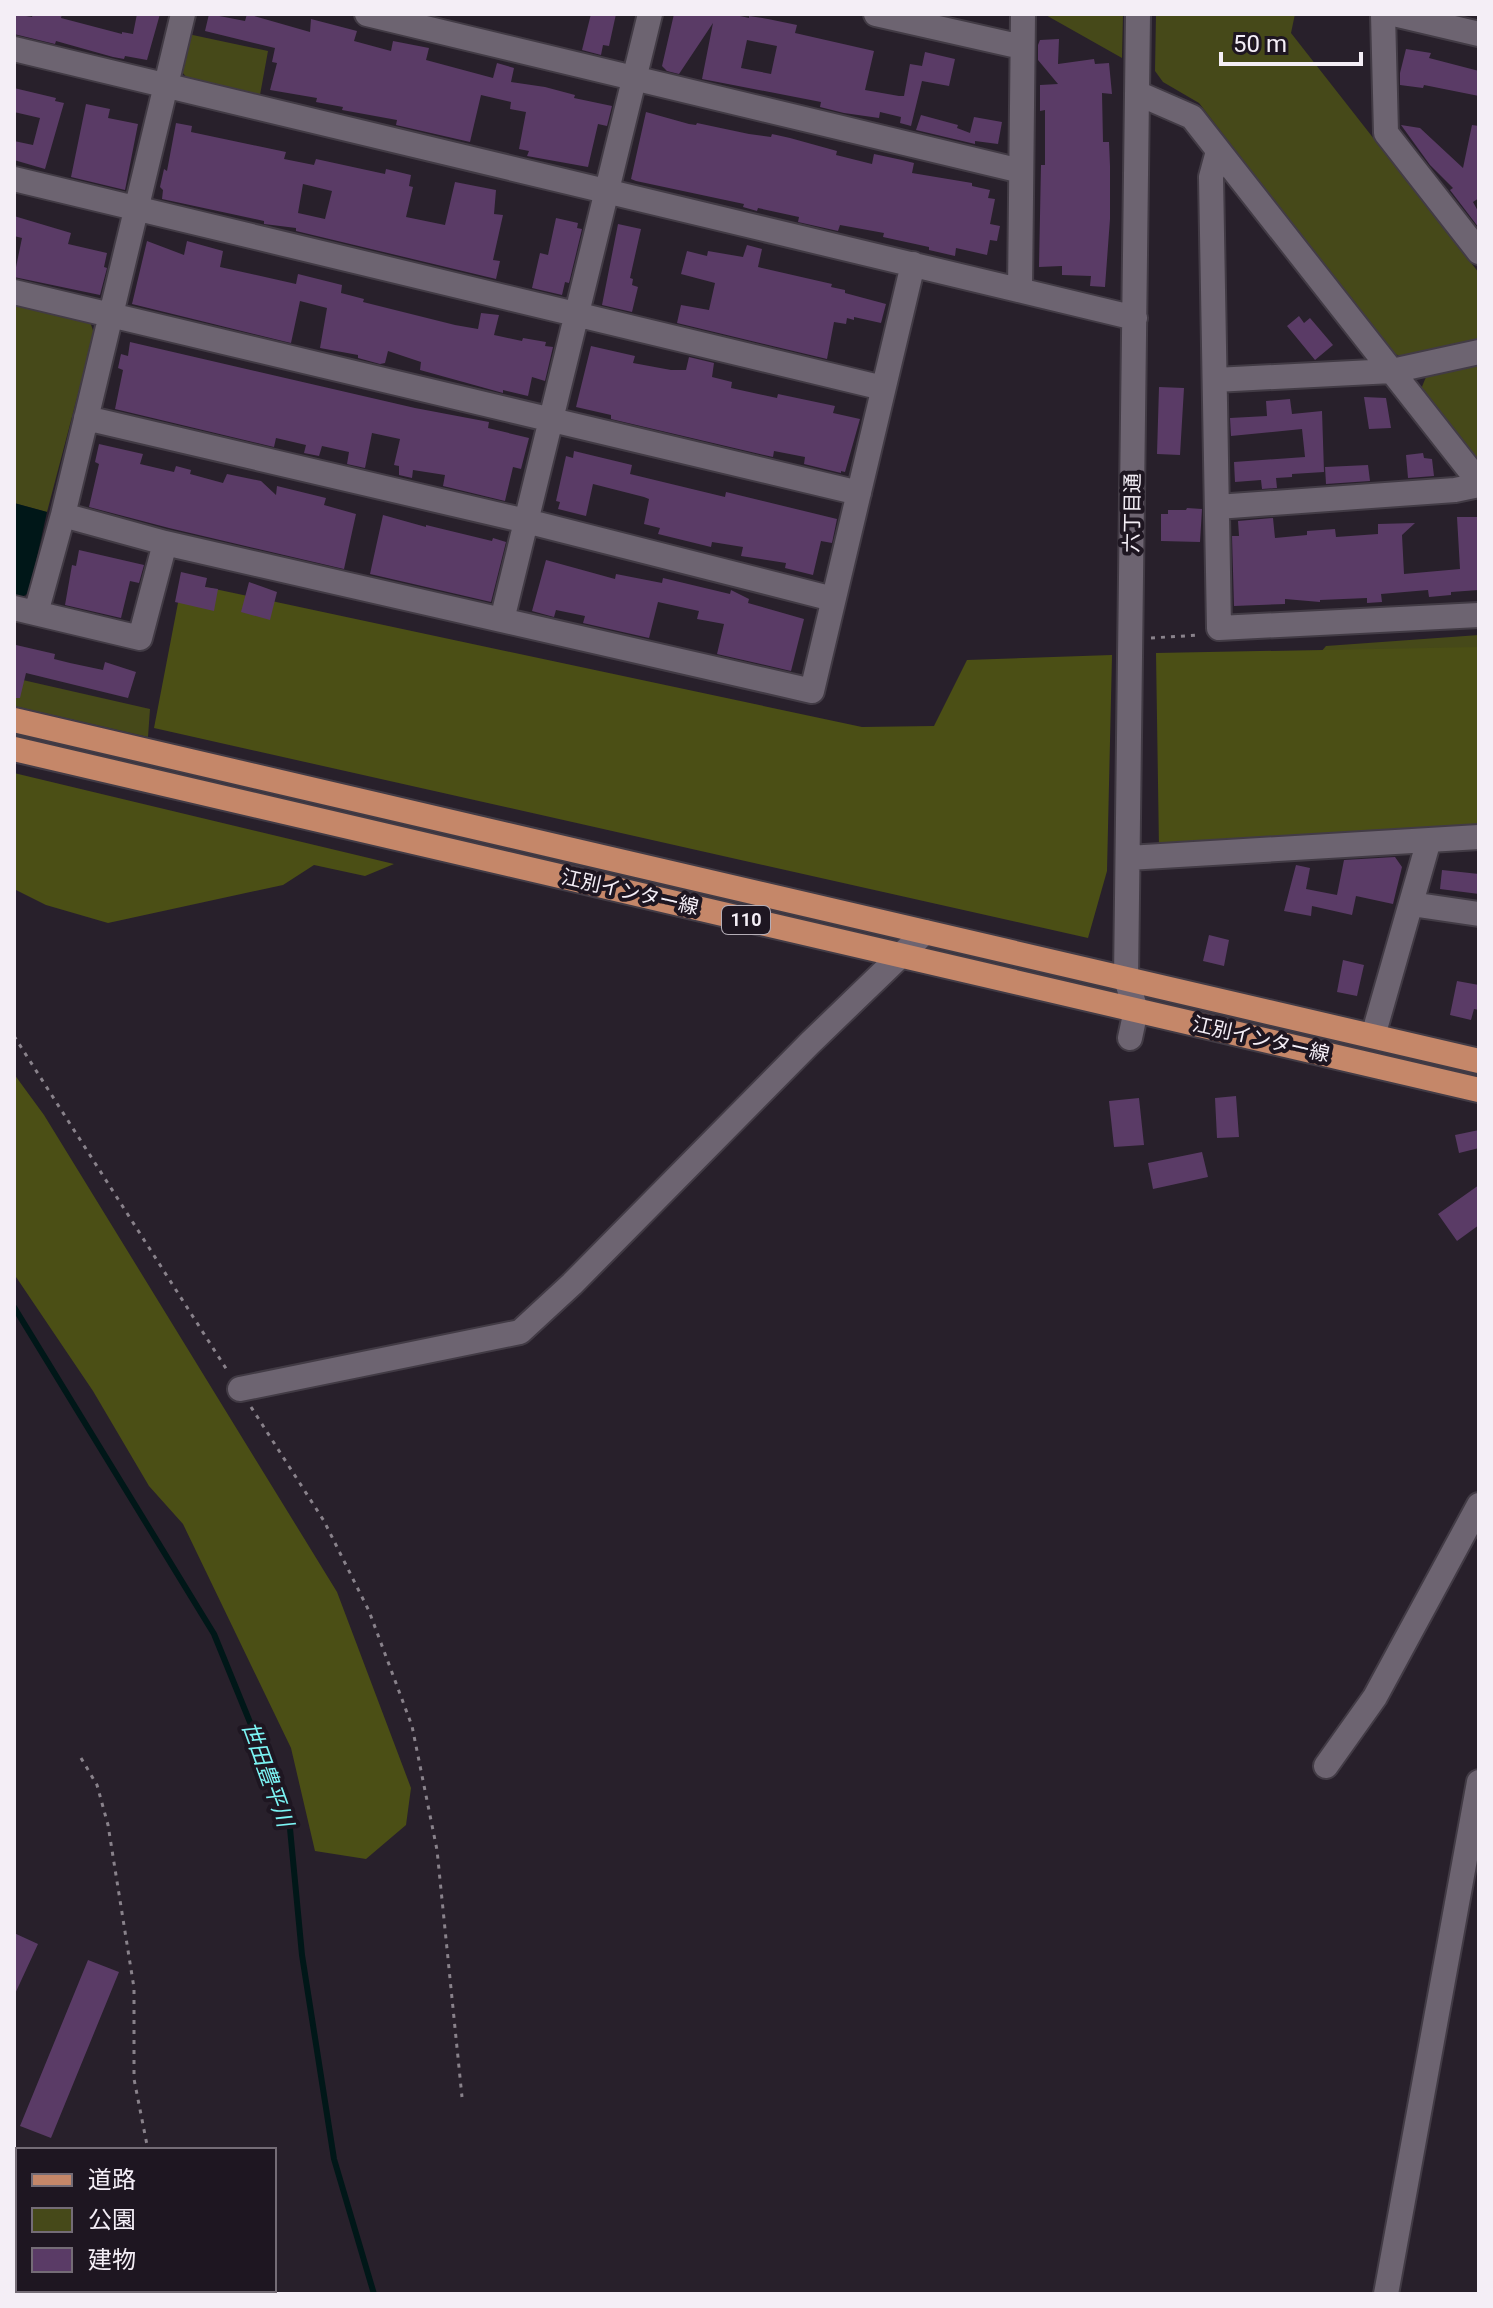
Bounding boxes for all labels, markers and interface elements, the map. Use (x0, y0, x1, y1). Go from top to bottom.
scale bar (1221, 16, 1361, 66)
text: 50 m (1233, 30, 1287, 58)
street label: 六丁目通 (1119, 473, 1145, 553)
street label: 江別インター線 (559, 865, 701, 919)
road number: 110 (722, 906, 770, 934)
street label: 江別インター線 (1190, 1012, 1332, 1066)
water label: 世田豊平川 (237, 1718, 299, 1832)
legend (16, 2148, 276, 2292)
text: 道路 (88, 2166, 136, 2194)
text: 公園 (88, 2206, 136, 2234)
text: 建物 (88, 2246, 136, 2274)

